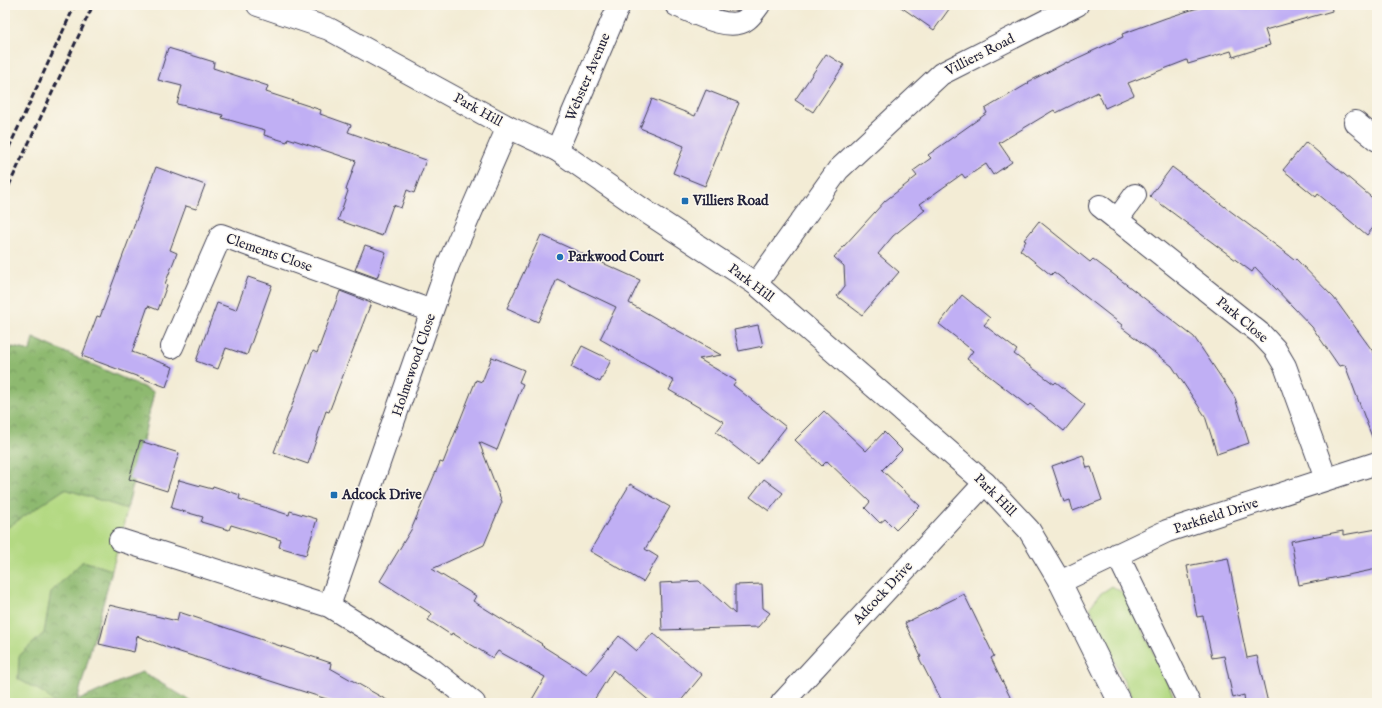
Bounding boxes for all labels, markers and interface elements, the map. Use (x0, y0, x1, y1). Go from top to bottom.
street label: Webster Avenue (561, 30, 615, 124)
street label: Villiers Road (941, 30, 1018, 81)
street label: Park Hill (450, 89, 506, 131)
place label: Villiers Road (692, 192, 769, 210)
marker: Villiers Road (680, 196, 690, 206)
street label: Clements Close (223, 230, 315, 276)
place label: Parkwood Court (568, 248, 664, 266)
marker: Parkwood Court (555, 252, 565, 262)
street label: Park Hill (724, 260, 778, 306)
street label: Park Close (1212, 293, 1272, 347)
street label: Holmewood Close (388, 311, 440, 419)
street label: Park Hill (970, 470, 1020, 520)
place label: Adcock Drive (341, 486, 422, 504)
marker: Adcock Drive (329, 490, 339, 500)
street label: Parkfield Drive (1171, 494, 1261, 538)
street label: Adcock Drive (849, 557, 917, 629)

